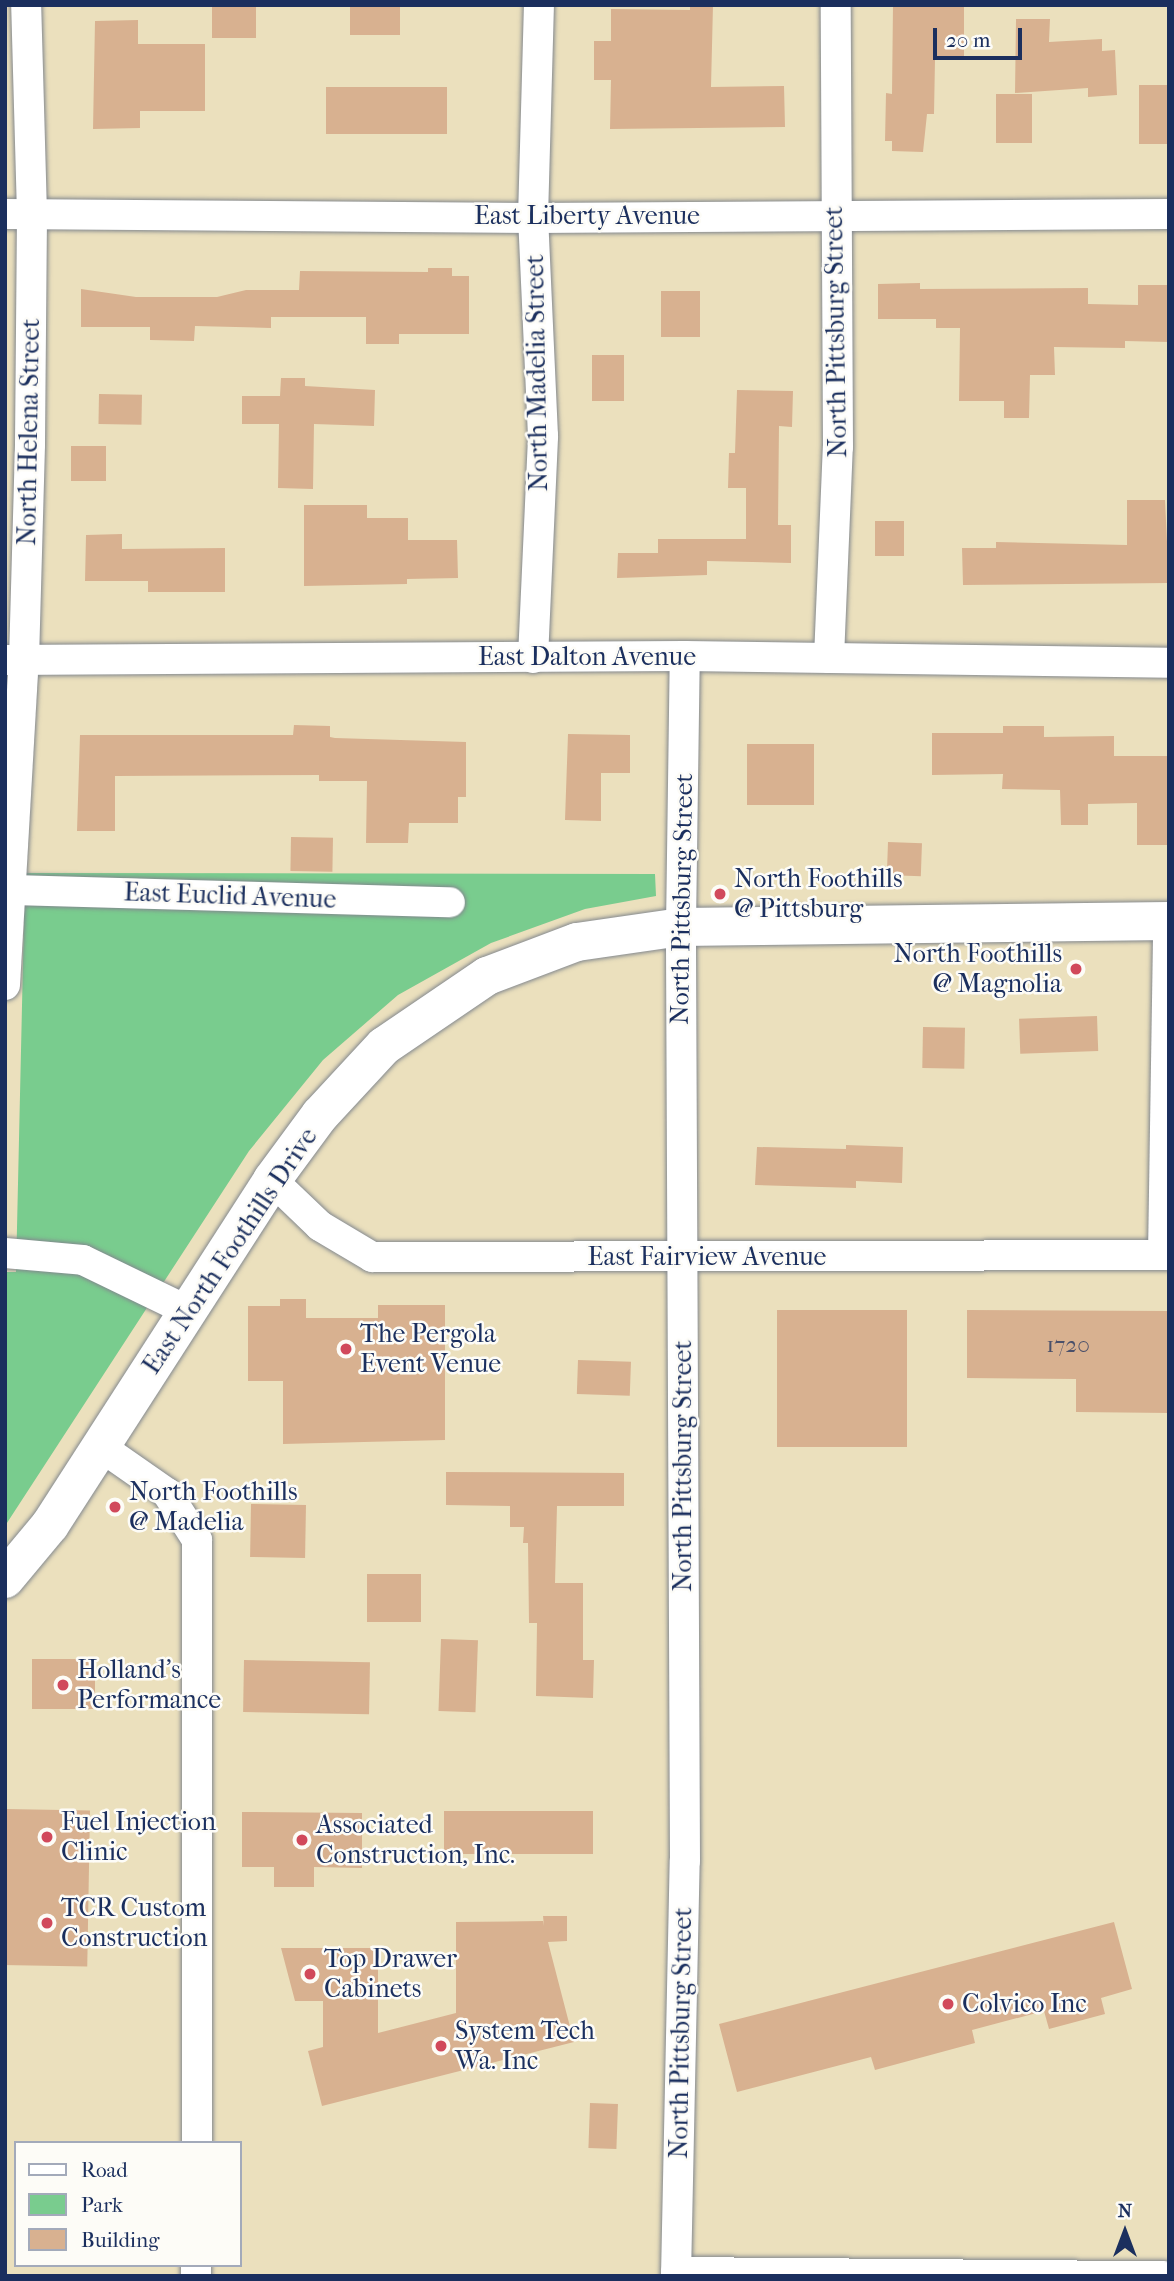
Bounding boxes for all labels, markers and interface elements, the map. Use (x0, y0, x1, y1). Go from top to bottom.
scale bar (936, 14, 1025, 58)
text: 20 m (946, 28, 990, 52)
street label: East Liberty Avenue (474, 200, 700, 232)
street label: North Pittsburg Street (818, 206, 854, 458)
street label: North Madelia Street (519, 254, 555, 492)
street label: North Helena Street (11, 318, 47, 546)
street label: East Dalton Avenue (478, 641, 696, 673)
street label: North Pittsburg Street (664, 773, 700, 1025)
place label: North Foothills @ Pittsburg (734, 863, 903, 924)
street label: East Euclid Avenue (123, 877, 337, 915)
marker: North Foothills @ Pittsburg (712, 886, 728, 902)
place label: North Foothills @ Magnolia (893, 938, 1062, 1000)
marker: North Foothills @ Magnolia (1068, 961, 1084, 977)
street label: East North Foothills Drive (136, 1122, 324, 1380)
street label: East Fairview Avenue (588, 1241, 826, 1273)
place label: The Pergola Event Venue (360, 1318, 501, 1380)
house number: 1720 (1046, 1331, 1090, 1359)
street label: North Pittsburg Street (667, 1340, 699, 1592)
marker: The Pergola Event Venue (338, 1341, 354, 1357)
place label: North Foothills @ Madelia (129, 1476, 298, 1538)
marker: North Foothills @ Madelia (107, 1499, 123, 1515)
place label: Holland's Performance (77, 1654, 221, 1716)
marker: Holland's Performance (55, 1677, 71, 1693)
place label: Fuel Injection Clinic (61, 1806, 216, 1868)
place label: Associated Construction, Inc. (316, 1809, 515, 1870)
marker: Fuel Injection Clinic (39, 1829, 55, 1845)
marker: Associated Construction, Inc. (294, 1832, 310, 1848)
place label: TCR Custom Construction (61, 1892, 208, 1954)
street label: North Pittsburg Street (663, 1907, 699, 2159)
marker: TCR Custom Construction (39, 1915, 55, 1931)
place label: Top Drawer Cabinets (324, 1943, 457, 2004)
marker: Top Drawer Cabinets (302, 1966, 318, 1982)
place label: Colvico Inc (962, 1988, 1087, 2020)
marker: Colvico Inc (940, 1996, 956, 2012)
place label: System Tech Wa. Inc (455, 2015, 595, 2076)
marker: System Tech Wa. Inc (433, 2038, 449, 2054)
legend (14, 2141, 242, 2267)
text: Road (81, 2158, 128, 2182)
text: Park (81, 2193, 123, 2217)
north arrow (1090, 2197, 1160, 2267)
text: N (1118, 2200, 1132, 2222)
text: Building (81, 2228, 159, 2252)

